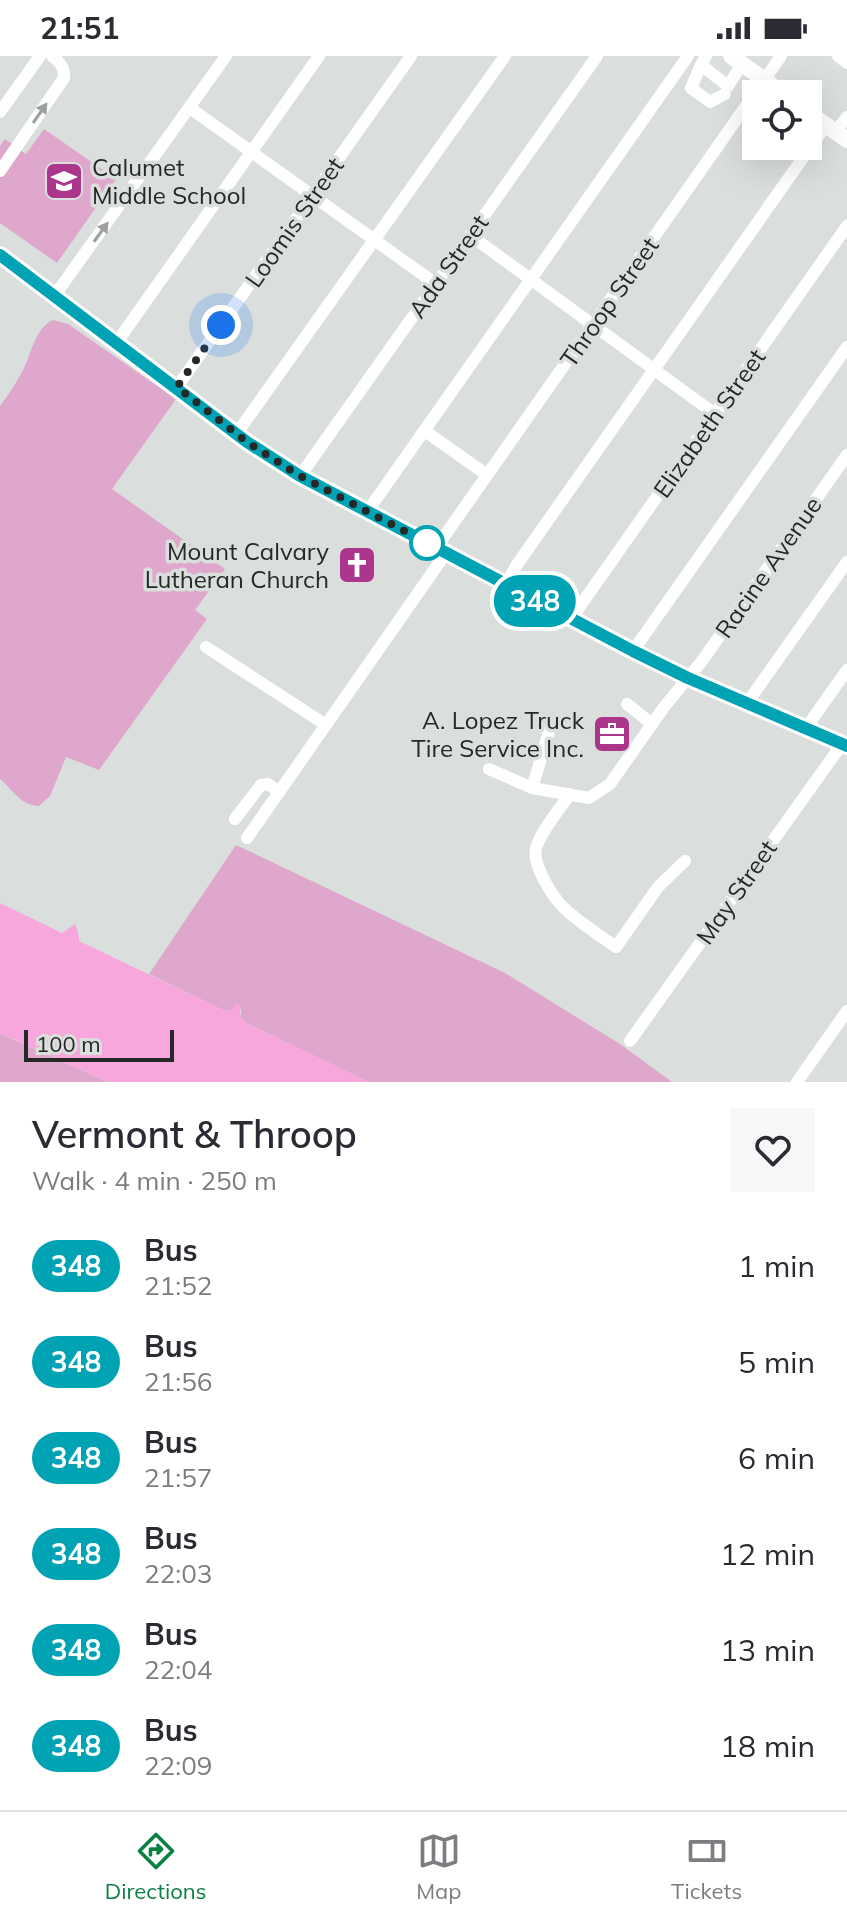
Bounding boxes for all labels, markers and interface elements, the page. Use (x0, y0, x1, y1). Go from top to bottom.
text: 21:51 (40, 9, 119, 47)
map controls (742, 80, 822, 160)
button: locate (742, 80, 822, 160)
one-way arrow (32, 103, 47, 124)
street label: Loomis Street (238, 151, 350, 293)
place label: Calumet Middle School (92, 152, 246, 210)
school or university icon: Calumet Middle School (43, 160, 85, 202)
street label: Ada Street (402, 209, 494, 323)
one-way arrow (93, 221, 108, 242)
street label: Throop Street (553, 231, 665, 373)
your location (201, 305, 241, 345)
street label: Elizabeth Street (647, 343, 771, 503)
street label: Racine Avenue (708, 491, 828, 643)
unlabelled marker (410, 526, 444, 560)
place label: Mount Calvary Lutheran Church (145, 536, 329, 594)
church icon: Mount Calvary Lutheran Church (336, 544, 378, 586)
line badge: 348 (489, 575, 581, 627)
text: 348 (510, 583, 560, 618)
place label: A. Lopez Truck Tire Service Inc. (411, 705, 585, 763)
office icon: A. Lopez Truck Tire Service Inc. (591, 713, 633, 755)
street label: May Street (689, 834, 783, 950)
scale bar (24, 1026, 174, 1062)
text: 100 m (36, 1030, 101, 1058)
button: heart (731, 1108, 815, 1192)
text: Vermont & Throop (32, 1110, 357, 1158)
text: Walk · 4 min · 250 m (32, 1164, 277, 1197)
text: Bus (144, 1231, 198, 1269)
text: 1 min (738, 1247, 815, 1285)
text: 348 (51, 1248, 101, 1283)
text: 21:52 (144, 1269, 212, 1302)
text: Bus (144, 1327, 198, 1365)
text: 5 min (738, 1343, 815, 1381)
text: 348 (51, 1344, 101, 1379)
text: 21:56 (144, 1365, 212, 1398)
text: Bus (144, 1423, 198, 1461)
text: 6 min (738, 1439, 815, 1477)
text: 348 (51, 1440, 101, 1475)
text: 21:57 (144, 1461, 212, 1494)
text: Bus (144, 1519, 198, 1557)
text: 12 min (720, 1535, 815, 1573)
text: 348 (51, 1536, 101, 1571)
text: 22:03 (144, 1557, 212, 1590)
text: Bus (144, 1615, 198, 1653)
text: 13 min (720, 1631, 815, 1669)
text: 348 (51, 1632, 101, 1667)
text: 22:04 (144, 1653, 212, 1686)
text: Bus (144, 1711, 198, 1749)
text: 18 min (720, 1727, 815, 1765)
text: 348 (51, 1728, 101, 1763)
text: 22:09 (144, 1749, 212, 1782)
tab: Directions (105, 1829, 207, 1905)
tab: Map (416, 1829, 461, 1905)
tab: Tickets (671, 1829, 742, 1905)

